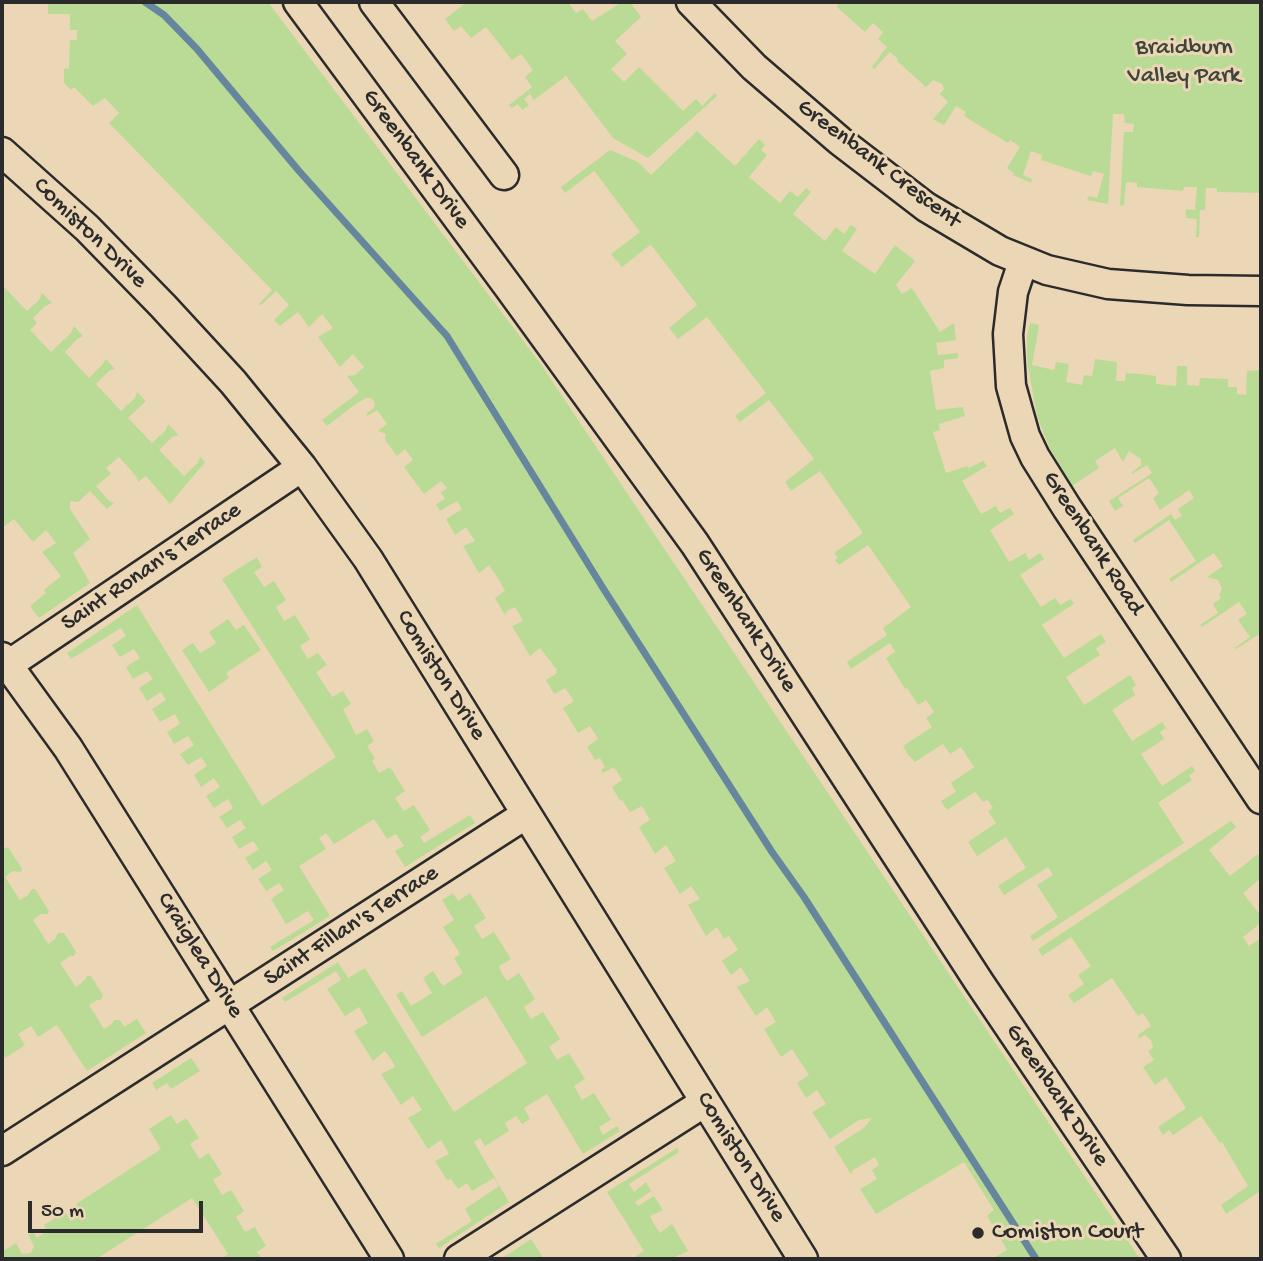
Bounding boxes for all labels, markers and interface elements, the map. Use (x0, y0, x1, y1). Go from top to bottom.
park label: Braidburn Valley Park (1128, 35, 1240, 91)
street label: Greenbank Drive (355, 84, 475, 236)
street label: Greenbank Crescent (790, 94, 966, 236)
street label: Comiston Drive (26, 172, 152, 296)
street label: Greenbank Road (1035, 467, 1149, 621)
street label: Saint Ronan's Terrace (57, 497, 247, 639)
street label: Greenbank Drive (688, 544, 802, 698)
street label: Comiston Drive (389, 606, 491, 746)
street label: Saint Fillan's Terrace (259, 860, 445, 994)
street label: Craiglea Drive (149, 888, 249, 1024)
street label: Greenbank Drive (998, 1019, 1114, 1173)
street label: Comiston Drive (689, 1088, 791, 1228)
scale bar (32, 1188, 206, 1232)
text: 50 m (41, 1200, 84, 1225)
place label: Comiston Court (992, 1219, 1143, 1247)
marker: Comiston Court (970, 1225, 986, 1241)

